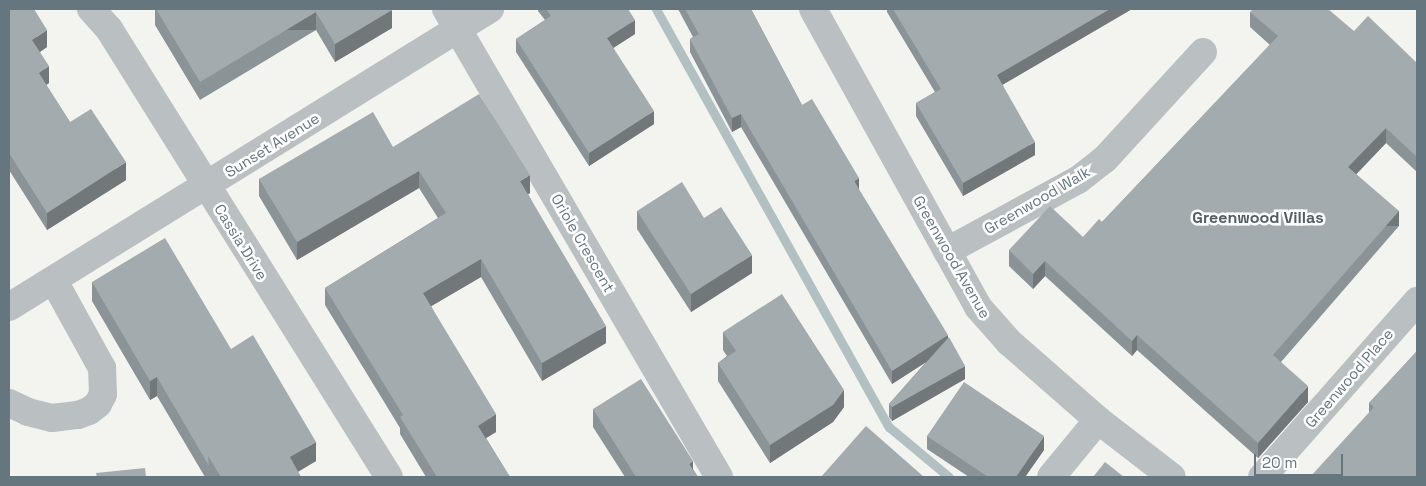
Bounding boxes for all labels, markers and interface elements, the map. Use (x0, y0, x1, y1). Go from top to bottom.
street label: Sunset Avenue (222, 109, 322, 181)
street label: Greenwood Walk (981, 162, 1093, 238)
street label: Oriole Crescent (548, 191, 618, 295)
street label: Greenwood Avenue (909, 192, 995, 322)
street label: Cassia Drive (211, 201, 271, 283)
district label: Greenwood Villas (1192, 208, 1324, 228)
street label: Greenwood Place (1301, 325, 1397, 431)
scale bar (1256, 444, 1345, 476)
text: 20 m (1262, 453, 1297, 472)

